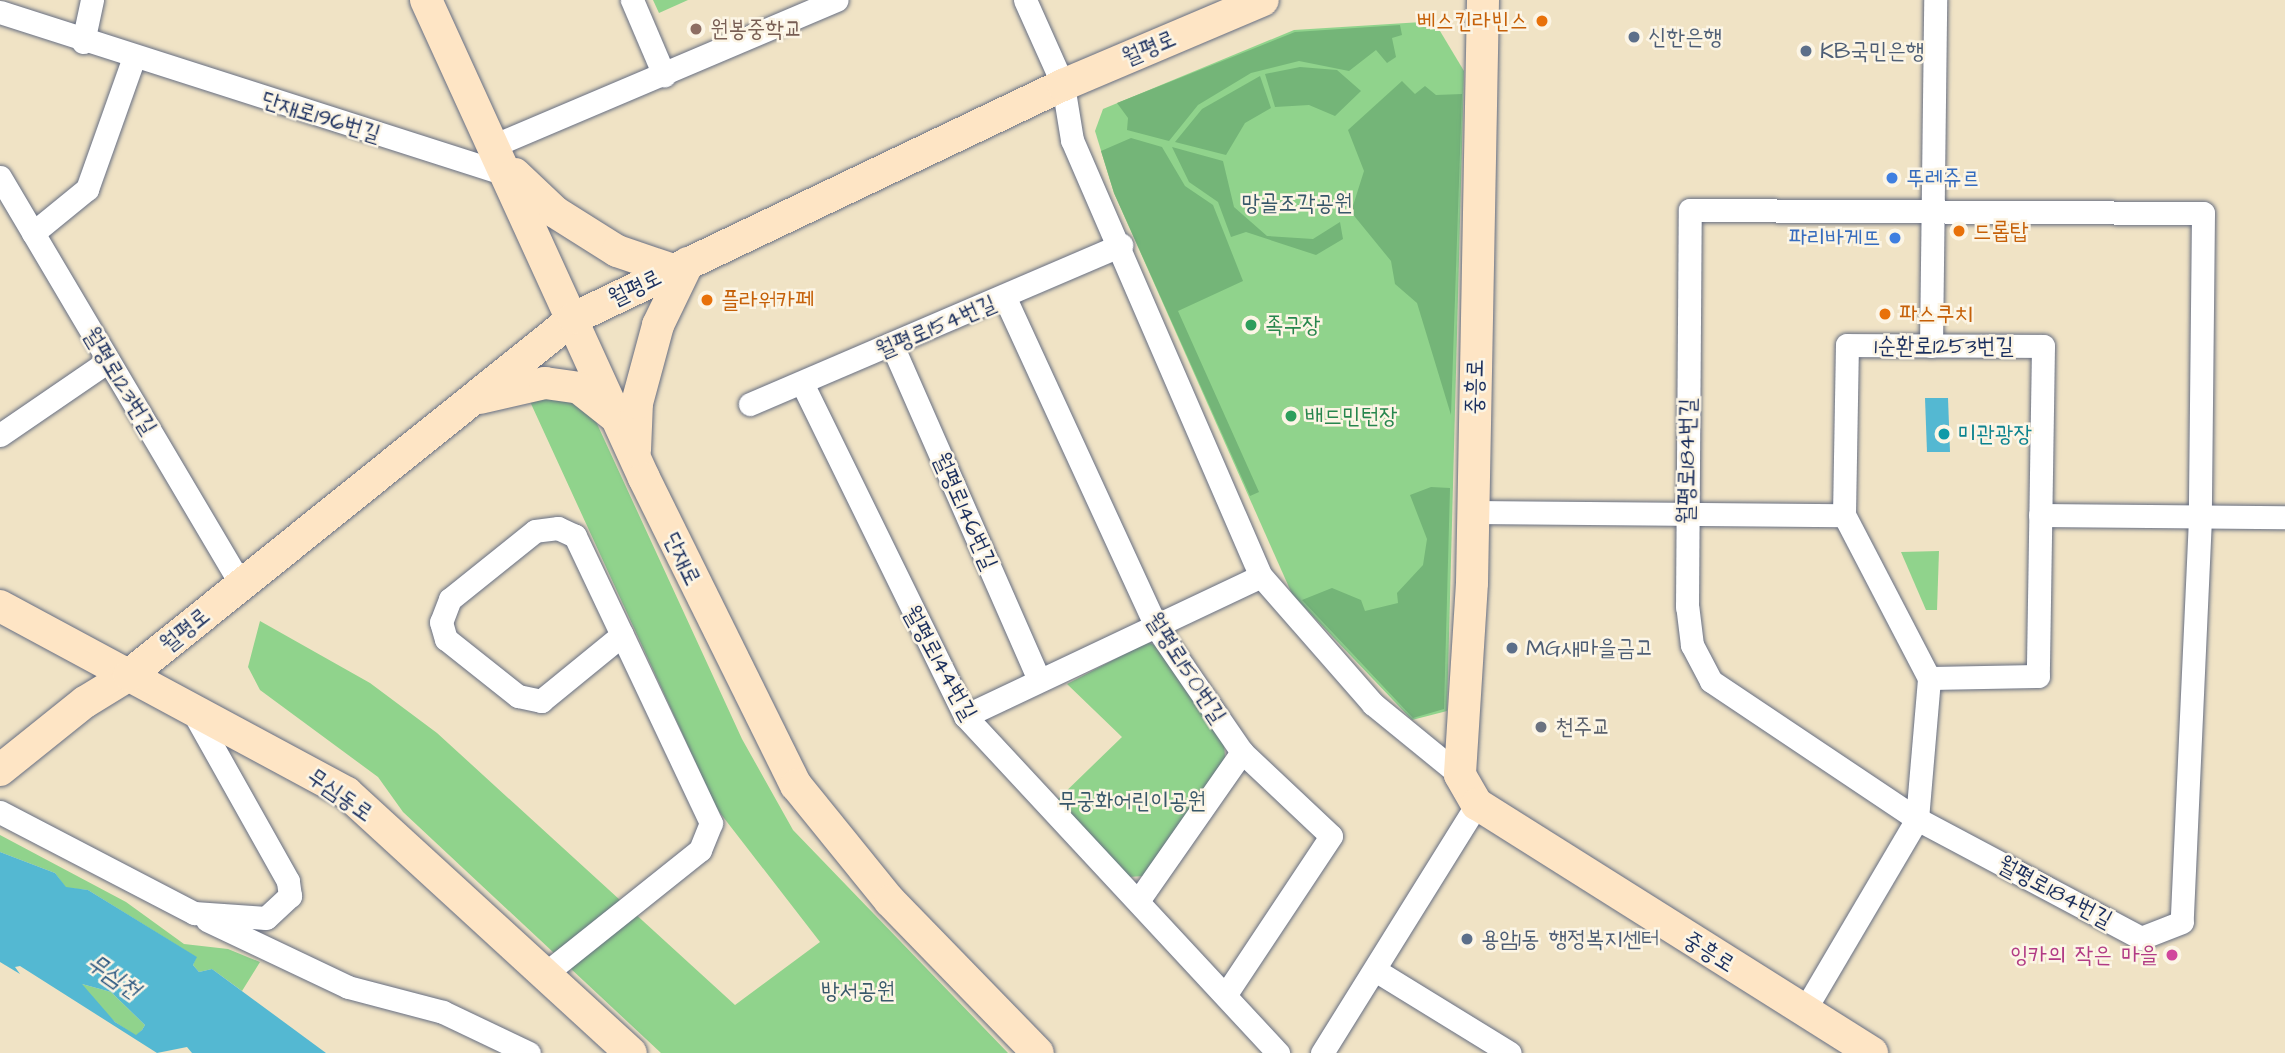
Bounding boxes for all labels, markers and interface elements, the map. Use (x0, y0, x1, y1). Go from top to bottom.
place label: 베스킨라빈스 (1417, 7, 1528, 35)
marker: 베스킨라빈스 (1534, 13, 1550, 29)
place label: 원봉중학교 (710, 15, 803, 43)
marker: 원봉중학교 (688, 21, 704, 37)
place label: 신한은행 (1648, 23, 1722, 51)
street label: 월평로 (1118, 24, 1180, 72)
marker: 신한은행 (1626, 29, 1642, 45)
place label: KB국민은행 (1820, 37, 1924, 65)
marker: KB국민은행 (1798, 43, 1814, 59)
street label: 단재로196번길 (258, 86, 384, 148)
place label: 뚜레쥬르 (1906, 164, 1980, 192)
marker: 뚜레쥬르 (1884, 170, 1900, 186)
park label: 망골조각공원 (1241, 189, 1353, 217)
place label: 드롭탑 (1973, 217, 2029, 245)
marker: 드롭탑 (1951, 223, 1967, 239)
place label: 파리바게뜨 (1788, 224, 1881, 252)
marker: 파리바게뜨 (1887, 230, 1903, 246)
street label: 월평로 (604, 263, 666, 313)
place label: 플라워카페 (721, 286, 814, 314)
street label: 월평로154번길 (872, 289, 1000, 365)
marker: 플라워카페 (699, 292, 715, 308)
place label: 파스쿠치 (1899, 300, 1973, 328)
marker: 파스쿠치 (1877, 306, 1893, 322)
place label: 족구장 (1265, 311, 1321, 339)
marker: 족구장 (1243, 317, 1259, 333)
street label: 월평로123번길 (77, 322, 163, 440)
street label: 1순환로1253번길 (1874, 332, 2014, 360)
street label: 중흥로 (1461, 359, 1489, 415)
street label: 월평로184번길 (1672, 398, 1702, 524)
place label: 배드민턴장 (1305, 402, 1398, 430)
marker: 배드민턴장 (1283, 408, 1299, 424)
place label: 미관광장 (1958, 420, 2032, 448)
marker: 미관광장 (1936, 426, 1952, 442)
street label: 월평로146번길 (927, 448, 1003, 574)
street label: 단재로 (657, 528, 707, 590)
street label: 월평로144번길 (897, 601, 983, 725)
street label: 월평로 (155, 602, 215, 658)
street label: 월평로150번길 (1140, 608, 1232, 728)
place label: MG새마을금고 (1526, 634, 1653, 662)
marker: MG새마을금고 (1504, 640, 1520, 656)
place label: 천주교 (1555, 713, 1611, 741)
marker: 천주교 (1533, 719, 1549, 735)
street label: 무심동로 (302, 762, 378, 828)
park label: 무궁화어린이공원 (1058, 787, 1206, 815)
street label: 월평로184번길 (1993, 850, 2117, 934)
place label: 용암1동 행정복지센터 (1481, 925, 1660, 953)
street label: 중흥로 (1678, 926, 1740, 978)
marker: 용암1동 행정복지센터 (1459, 931, 1475, 947)
place label: 잉카의 작은 마을 (2010, 941, 2158, 969)
marker: 잉카의 작은 마을 (2164, 947, 2180, 963)
water label: 무심천 (81, 949, 145, 1005)
park label: 방서공원 (821, 977, 895, 1005)

